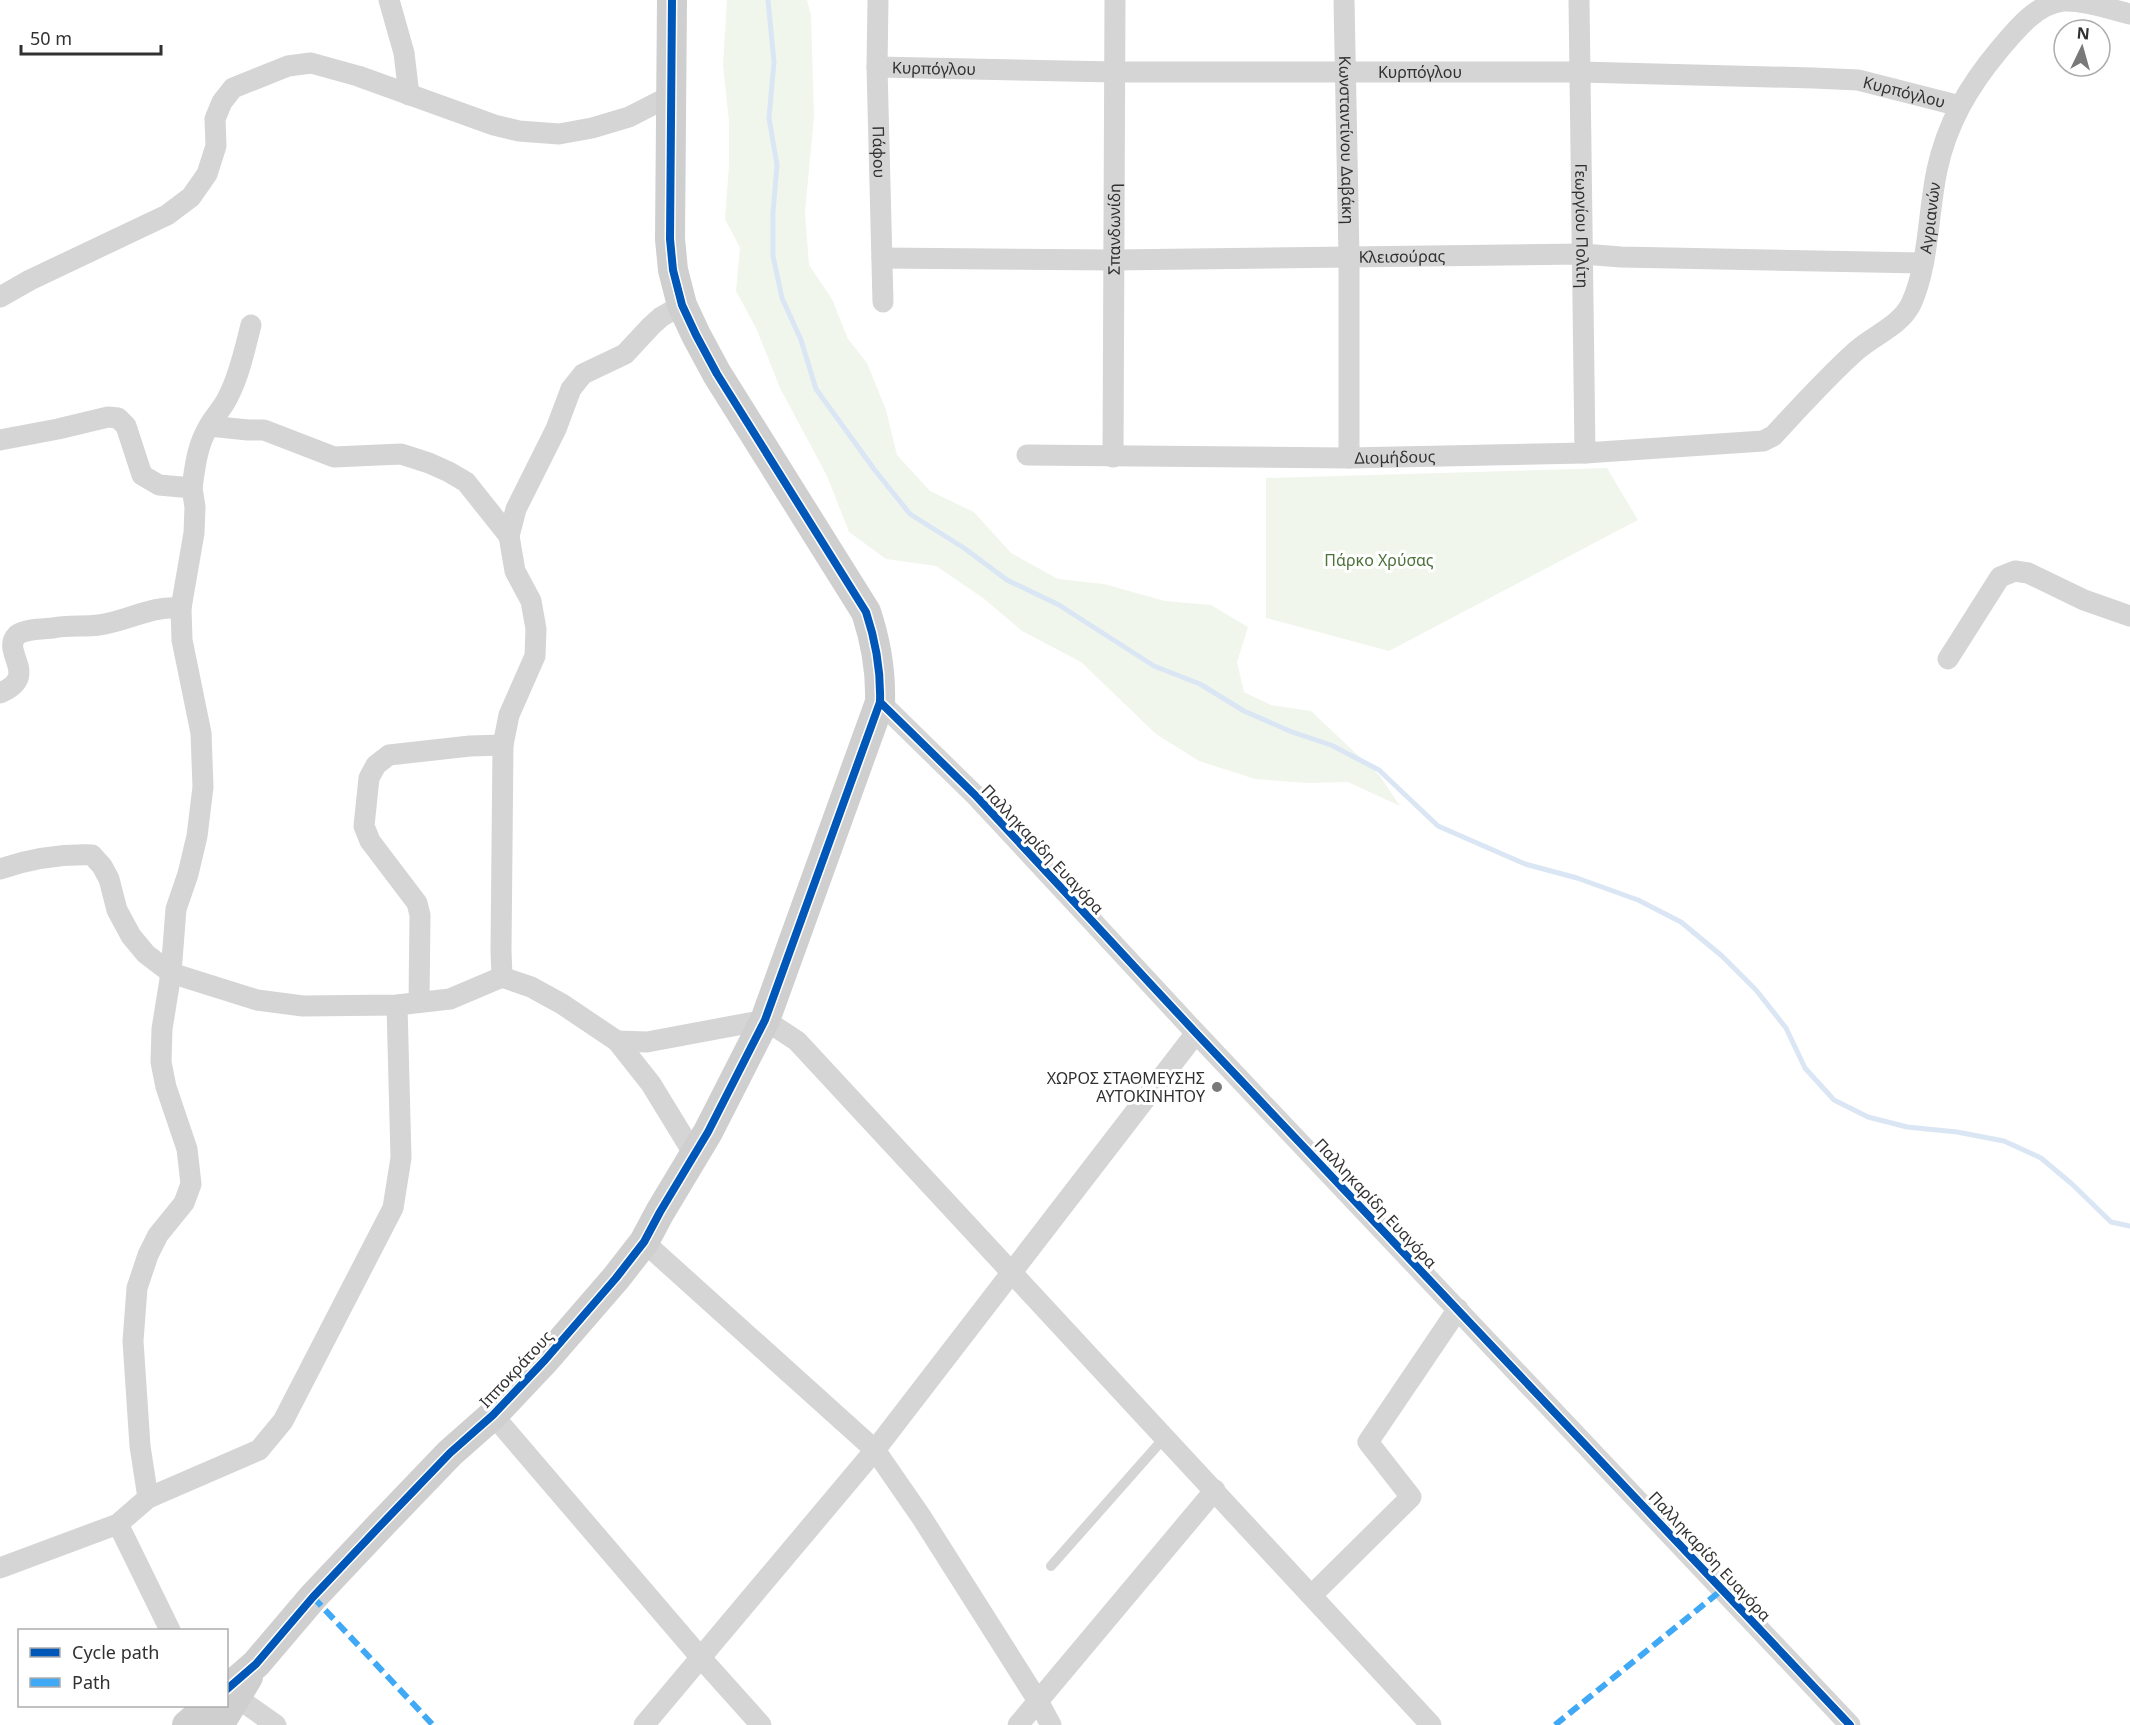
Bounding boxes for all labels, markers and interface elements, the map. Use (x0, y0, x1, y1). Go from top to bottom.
scale bar (21, 18, 160, 56)
north arrow (2052, 18, 2112, 78)
text: N (2076, 22, 2091, 45)
text: 50 m (30, 26, 72, 50)
street label: Κωνσταντίνου Δαβάκη (1334, 55, 1359, 224)
street label: Κυρπόγλου (892, 56, 976, 80)
street label: Κυρπόγλου (1378, 61, 1462, 83)
street label: Κυρπόγλου (1861, 71, 1948, 113)
street label: Πάφου (868, 125, 891, 178)
street label: Γεωργίου Πολίτη (1570, 163, 1594, 289)
street label: Αγριανών (1914, 181, 1946, 255)
street label: Σπανδωνίδη (1103, 183, 1125, 275)
street label: Κλεισούρας (1358, 245, 1446, 268)
street label: Διομήδους (1354, 445, 1436, 469)
park label: Πάρκο Χρύσας (1324, 549, 1434, 571)
street label: Παλληκαρίδη Ευαγόρα (977, 779, 1109, 919)
place label: ΧΩΡΟΣ ΣΤΑΘΜΕΥΣΗΣ ΑΥΤΟΚΙΝΗΤΟΥ (1047, 1067, 1206, 1107)
marker: ΧΩΡΟΣ ΣΤΑΘΜΕΥΣΗΣ ΑΥΤΟΚΙΝΗΤΟΥ (1210, 1080, 1224, 1094)
street label: Παλληκαρίδη Ευαγόρα (1310, 1133, 1442, 1273)
street label: Ιπποκράτους (474, 1325, 558, 1412)
street label: Παλληκαρίδη Ευαγόρα (1644, 1486, 1776, 1626)
legend (18, 1629, 228, 1707)
text: Cycle path (72, 1640, 159, 1664)
text: Path (72, 1670, 111, 1694)

